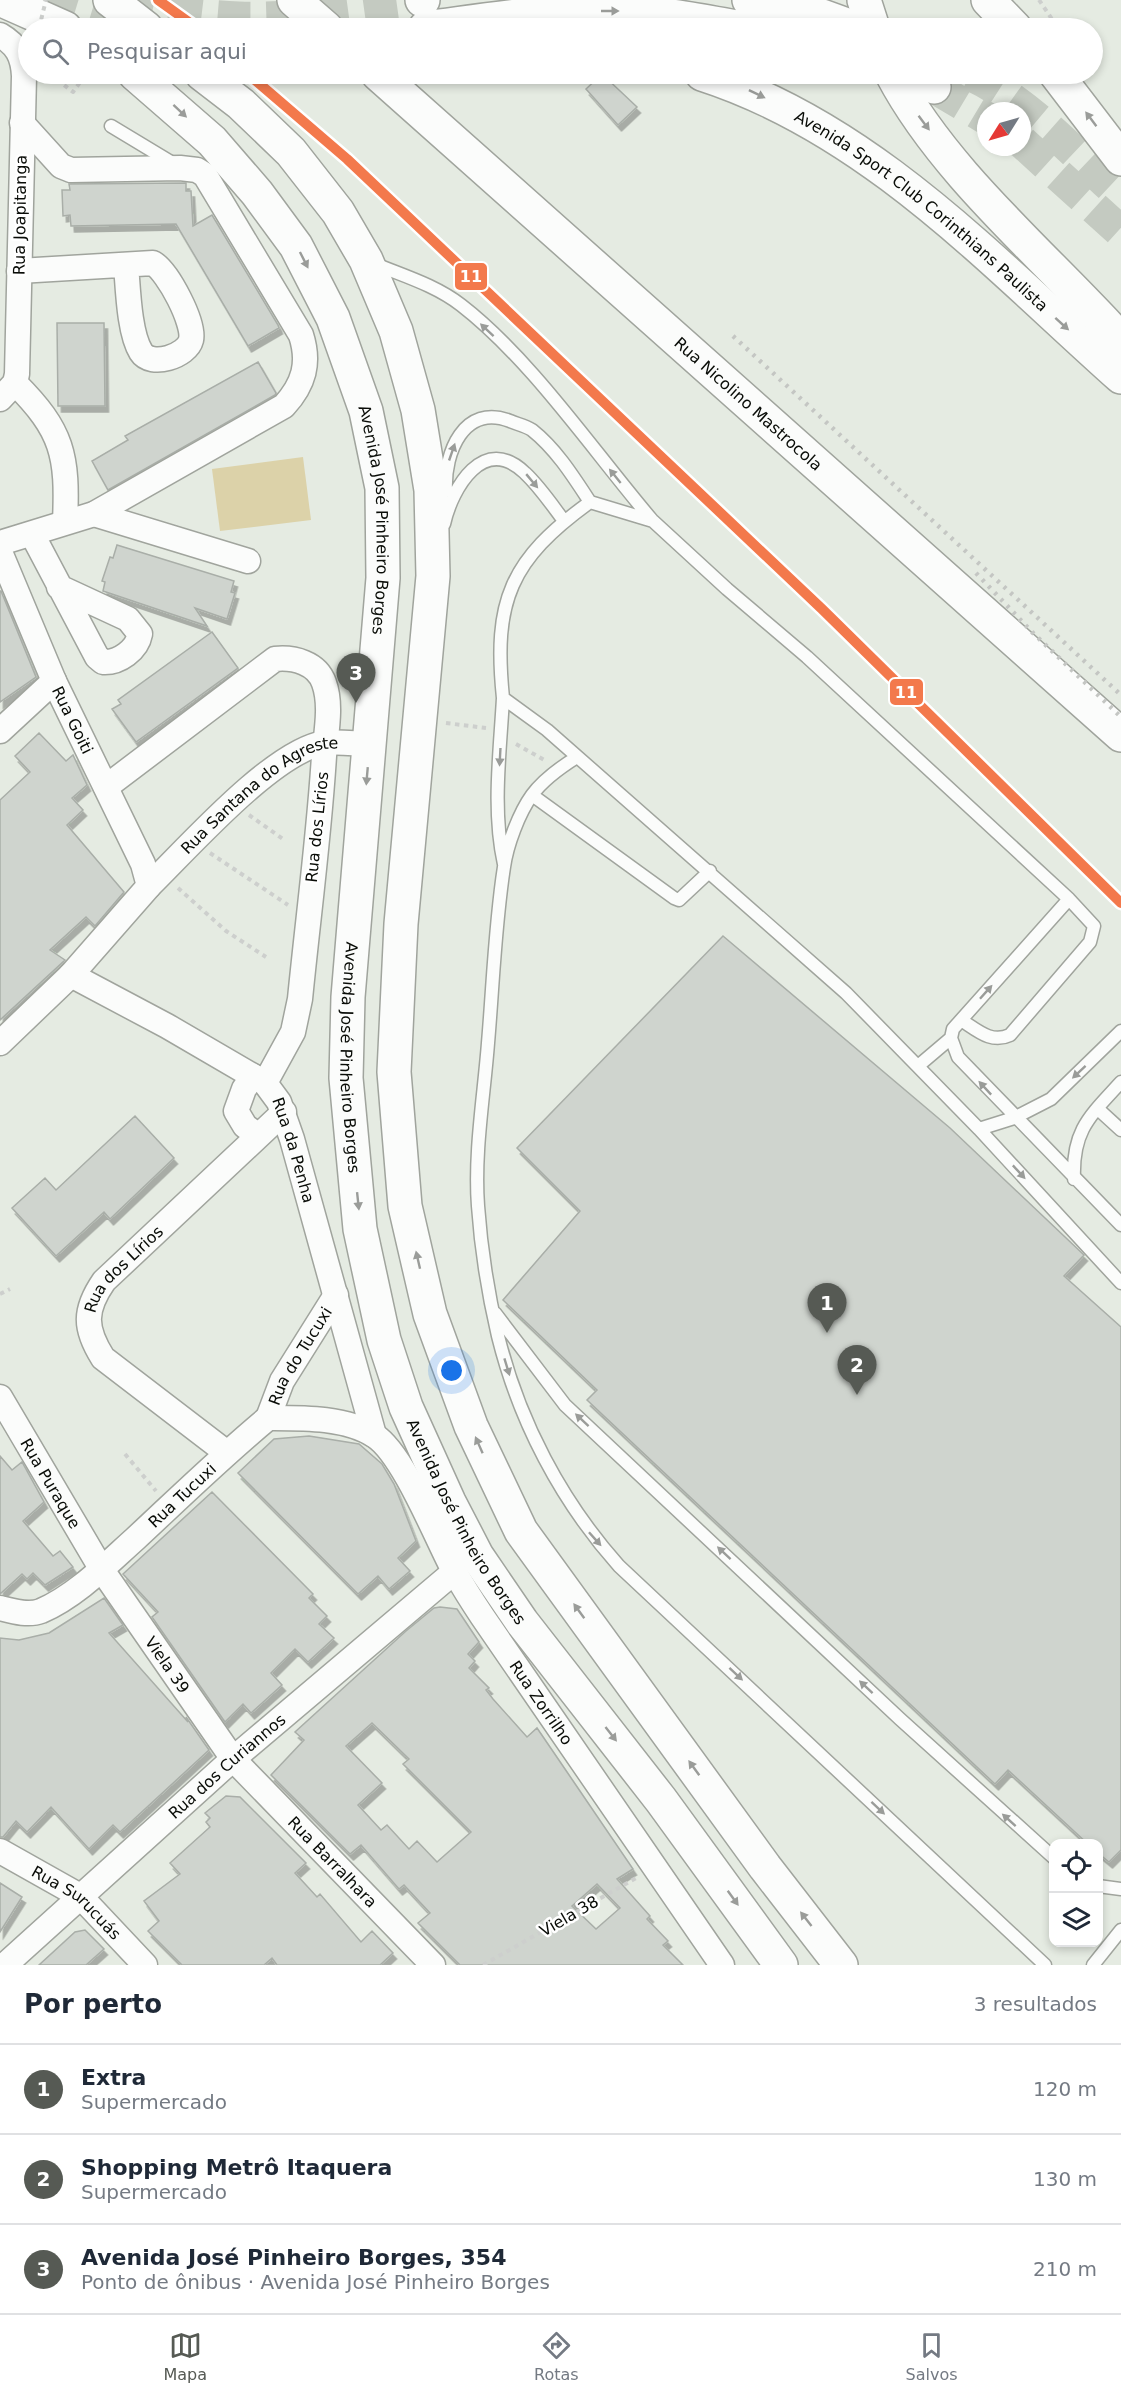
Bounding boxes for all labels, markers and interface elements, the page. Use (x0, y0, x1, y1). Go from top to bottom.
one-way arrow (601, 7, 620, 16)
search box (18, 18, 1103, 84)
icon: search (39, 35, 72, 68)
text: Pesquisar aqui (87, 39, 247, 64)
one-way arrow (748, 90, 765, 99)
north arrow (977, 102, 1031, 156)
one-way arrow (172, 104, 187, 118)
street label: Avenida Sport Club Corinthians Paulista (792, 106, 1052, 315)
one-way arrow (1085, 112, 1097, 127)
one-way arrow (917, 115, 929, 130)
street label: Rua Joapitanga (9, 155, 31, 275)
one-way arrow (299, 252, 308, 269)
line badge: 11 (454, 262, 488, 291)
text: 11 (460, 267, 482, 286)
one-way arrow (1055, 317, 1070, 331)
one-way arrow (480, 324, 495, 337)
street label: Rua Nicolino Mastrocola (671, 333, 826, 474)
street label: Avenida José Pinheiro Borges (355, 402, 393, 636)
one-way arrow (447, 443, 457, 461)
one-way arrow (609, 468, 622, 484)
one-way arrow (525, 473, 537, 488)
pin: 3 (336, 654, 376, 703)
line badge: 11 (889, 678, 924, 706)
street label: Rua Goiti (48, 683, 97, 757)
text: 11 (895, 683, 917, 702)
street label: Rua Santana do Agreste (177, 733, 338, 858)
one-way arrow (496, 747, 505, 766)
one-way arrow (362, 767, 372, 786)
street label: Rua dos Lírios (302, 771, 332, 883)
street label: Avenida José Pinheiro Borges (336, 941, 364, 1174)
one-way arrow (979, 985, 992, 1000)
one-way arrow (1072, 1065, 1087, 1079)
one-way arrow (979, 1081, 993, 1095)
street label: Rua da Penha (269, 1095, 319, 1205)
one-way arrow (1012, 1164, 1025, 1179)
one-way arrow (353, 1191, 363, 1210)
street label: Rua dos Lírios (80, 1221, 167, 1315)
one-way arrow (412, 1251, 422, 1269)
pin: 1 (808, 1284, 846, 1333)
street label: Rua do Tucuxi (264, 1303, 336, 1408)
pin: 2 (838, 1346, 876, 1395)
your location (437, 1356, 466, 1385)
one-way arrow (503, 1358, 512, 1376)
one-way arrow (574, 1413, 589, 1427)
street label: Avenida José Pinheiro Borges (403, 1416, 530, 1628)
street label: Rua Puraque (17, 1435, 85, 1532)
one-way arrow (474, 1435, 484, 1453)
street label: Rua Tucuxi (144, 1459, 220, 1531)
one-way arrow (589, 1531, 602, 1547)
one-way arrow (717, 1546, 732, 1560)
one-way arrow (573, 1603, 585, 1619)
street label: Viela 39 (141, 1633, 194, 1697)
street label: Rua Zorrilho (506, 1657, 577, 1748)
one-way arrow (728, 1667, 743, 1680)
one-way arrow (859, 1681, 874, 1694)
street label: Rua dos Curiannos (164, 1709, 289, 1822)
one-way arrow (604, 1726, 617, 1742)
one-way arrow (688, 1761, 700, 1777)
one-way arrow (871, 1800, 885, 1814)
street label: Rua Barralhara (284, 1812, 381, 1911)
one-way arrow (1002, 1814, 1017, 1827)
map controls (1049, 1839, 1103, 1947)
button: locate (1049, 1839, 1103, 1893)
street label: Rua Surucuás (29, 1861, 125, 1943)
one-way arrow (727, 1890, 739, 1906)
street label: Viela 38 (536, 1892, 602, 1940)
button: layers (1049, 1893, 1103, 1947)
one-way arrow (799, 1911, 812, 1927)
text: Por perto (24, 1989, 162, 2019)
text: 3 resultados (974, 1992, 1097, 2016)
text: Extra (81, 2065, 146, 2090)
text: 1 (37, 2077, 50, 2101)
text: 120 m (1033, 2077, 1097, 2101)
text: Supermercado (81, 2090, 227, 2114)
text: Shopping Metrô Itaquera (81, 2155, 392, 2180)
text: 2 (37, 2167, 50, 2191)
text: 130 m (1033, 2167, 1097, 2191)
text: Supermercado (81, 2180, 227, 2204)
text: Avenida José Pinheiro Borges, 354 (81, 2245, 506, 2270)
text: 3 (37, 2257, 50, 2281)
text: 210 m (1033, 2257, 1097, 2281)
text: Ponto de ônibus · Avenida José Pinheiro Borges (81, 2270, 550, 2294)
tab: Mapa (163, 2329, 207, 2384)
tab: Rotas (534, 2329, 579, 2384)
tab: Salvos (906, 2329, 958, 2384)

